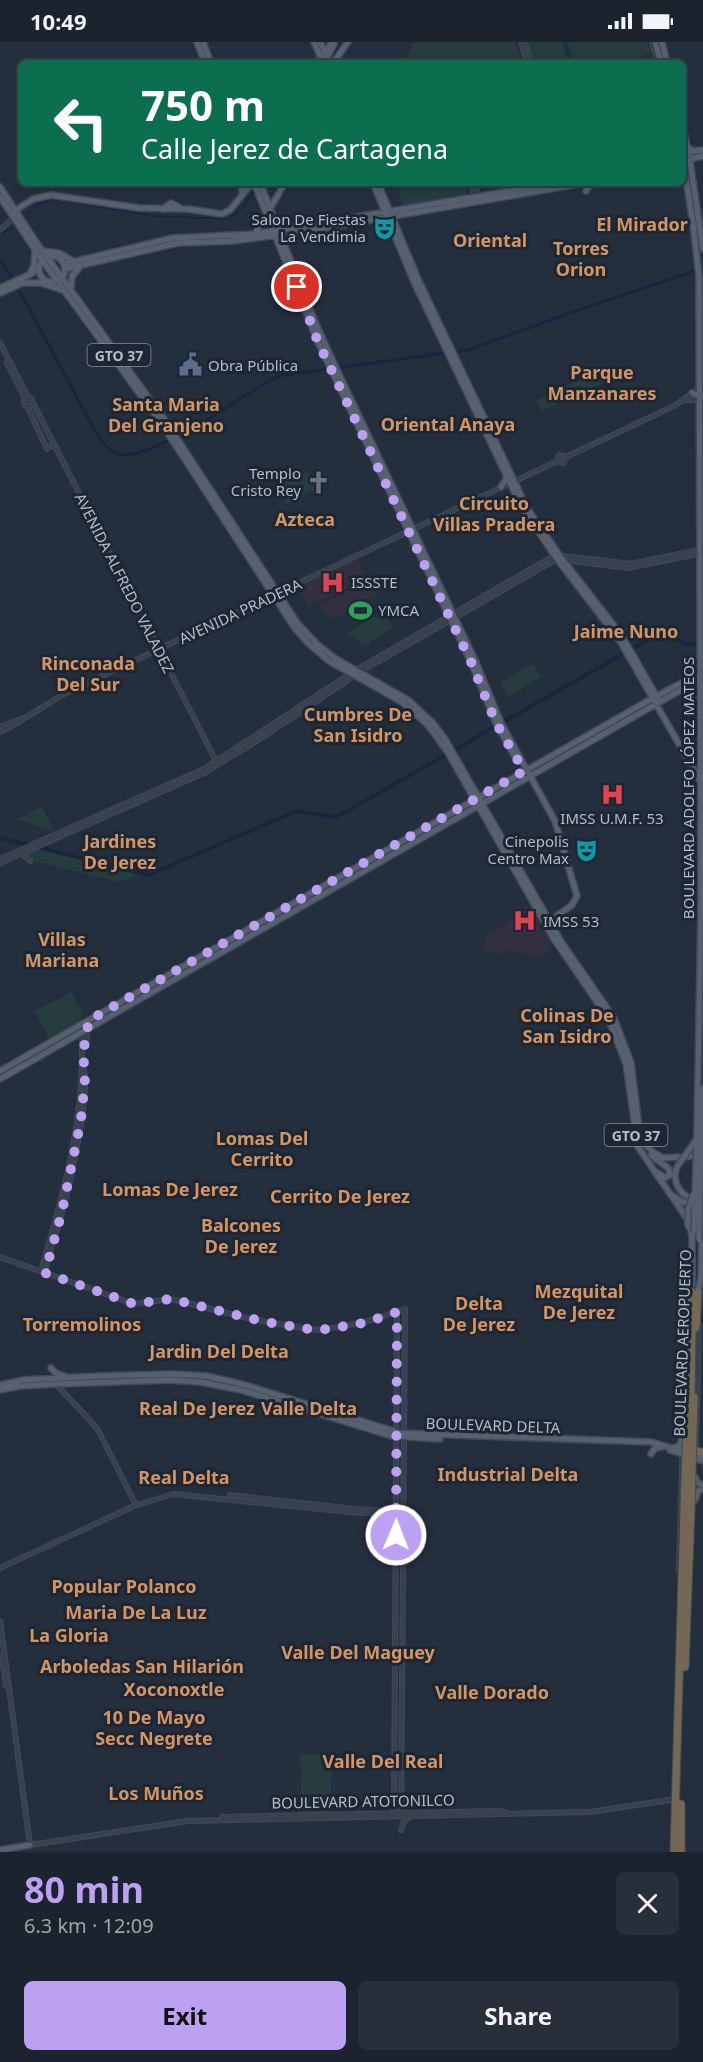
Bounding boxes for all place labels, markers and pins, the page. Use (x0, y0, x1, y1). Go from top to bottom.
place label: Salon De Fiestas La Vendimia (252, 209, 366, 246)
theatre icon: Salon De Fiestas La Vendimia (371, 215, 397, 241)
pin (271, 261, 322, 312)
public building icon: Obra Pública (177, 352, 203, 378)
place label: Obra Pública (208, 355, 298, 375)
place label: Templo Cristo Rey (231, 463, 301, 500)
church icon: Templo Cristo Rey (306, 469, 332, 495)
hospital icon: ISSSTE (320, 569, 346, 595)
place label: ISSSTE (351, 572, 397, 592)
sports icon: YMCA (347, 597, 373, 623)
place label: YMCA (378, 600, 420, 620)
hospital icon: IMSS U.M.F. 53 (599, 781, 625, 807)
place label: IMSS U.M.F. 53 (560, 808, 664, 828)
place label: Cinepolis Centro Max (488, 831, 569, 868)
theatre icon: Cinepolis Centro Max (574, 837, 600, 863)
hospital icon: IMSS 53 (512, 908, 538, 934)
place label: IMSS 53 (543, 911, 599, 931)

